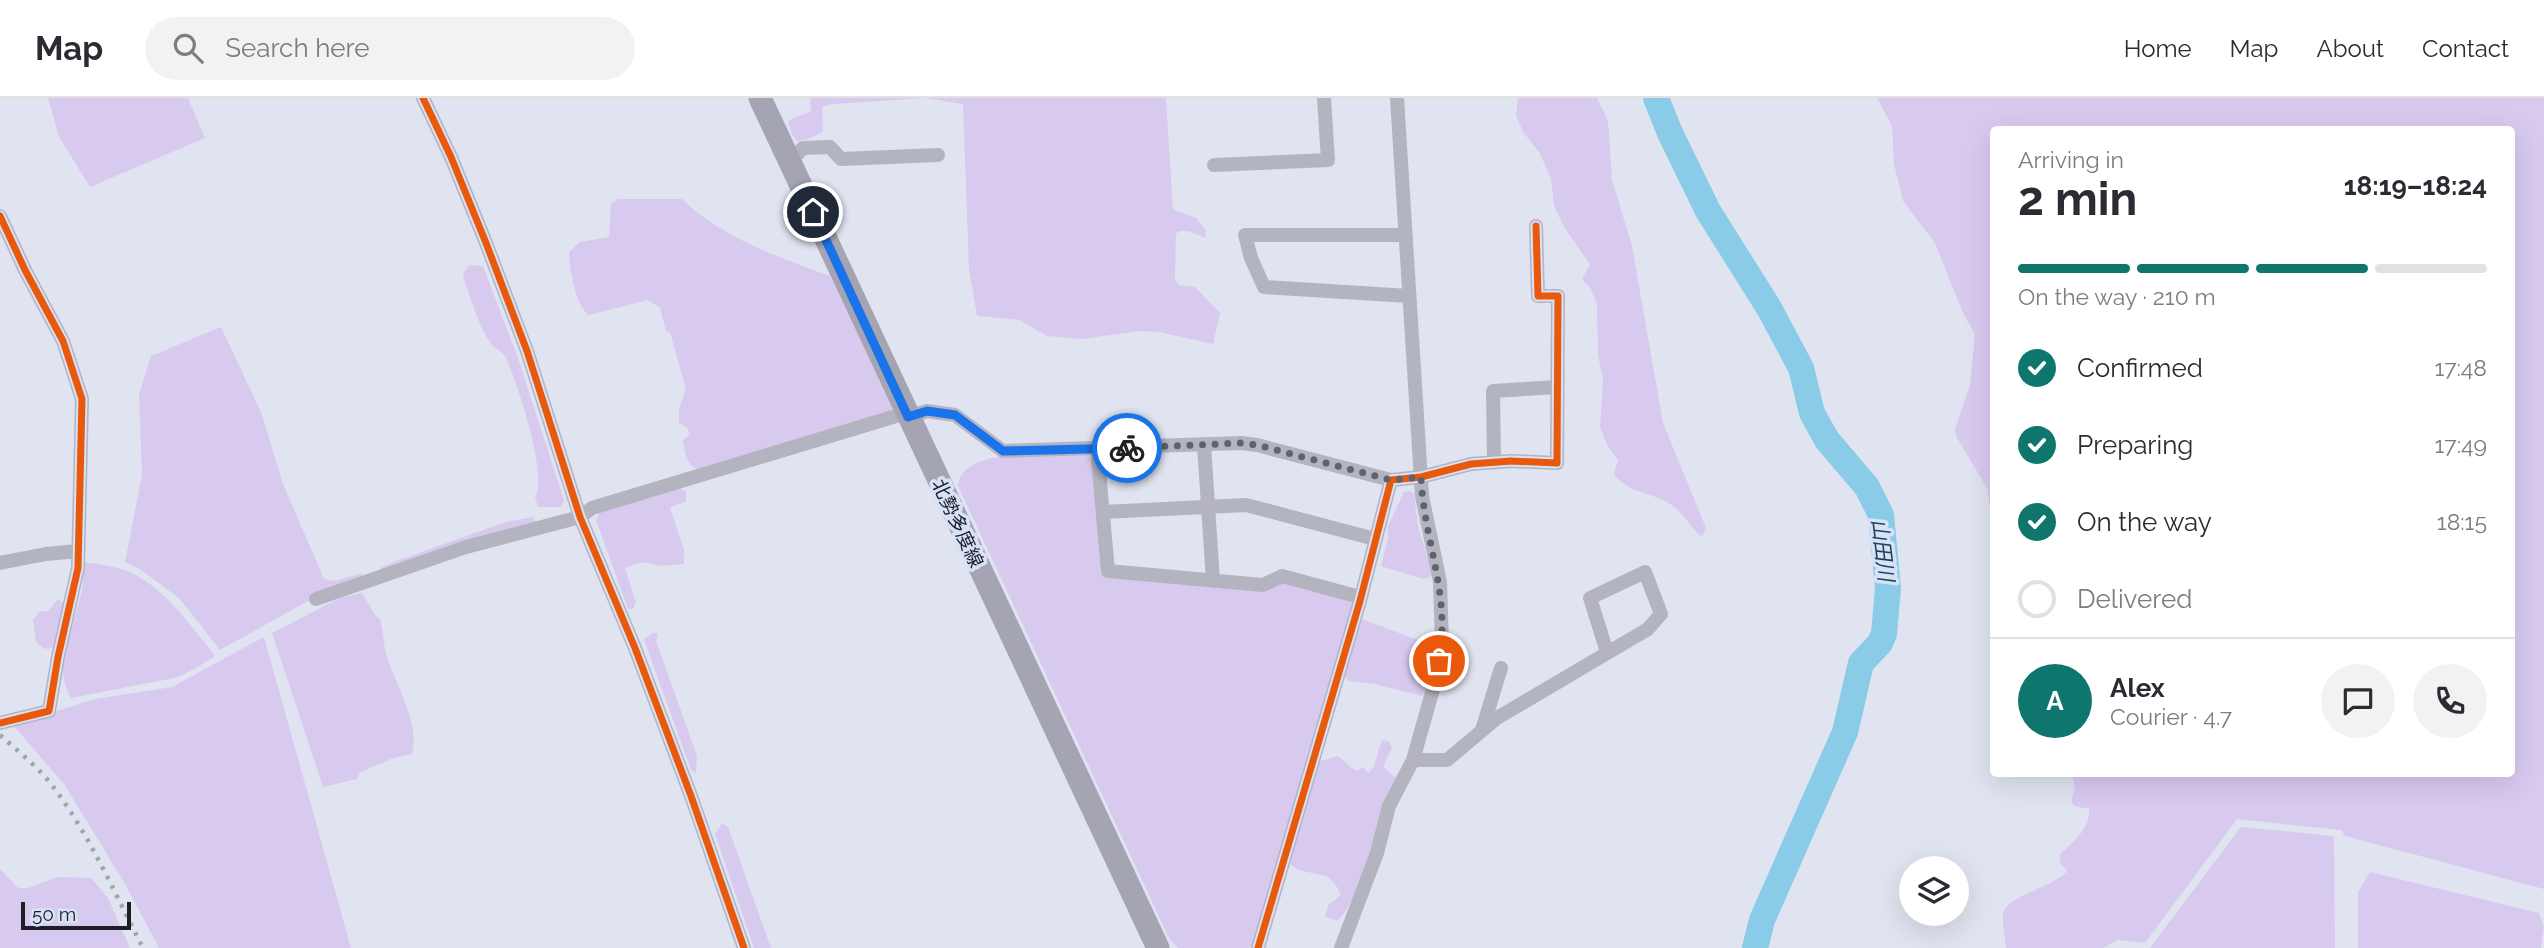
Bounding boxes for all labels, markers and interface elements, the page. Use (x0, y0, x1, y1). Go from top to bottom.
search box (145, 17, 635, 80)
text: Map (35, 29, 103, 68)
icon: search (169, 29, 207, 67)
text: Search here (225, 33, 370, 63)
text: Home (2124, 34, 2192, 63)
text: Map (2230, 34, 2278, 63)
text: About (2316, 34, 2384, 63)
text: Contact (2422, 34, 2509, 63)
text: Arriving in (2018, 146, 2124, 173)
text: 18:19–18:24 (2344, 171, 2487, 201)
text: 2 min (2018, 172, 2137, 226)
pin (783, 182, 843, 242)
icon: home (794, 193, 832, 231)
text: On the way · 210 m (2018, 283, 2216, 310)
icon: check (2018, 349, 2056, 387)
text: Confirmed (2077, 353, 2203, 383)
text: 17:48 (2434, 354, 2487, 381)
courier (1092, 413, 1162, 483)
icon: check (2018, 426, 2056, 464)
icon: bike (1108, 429, 1146, 467)
text: Preparing (2077, 430, 2193, 460)
text: 17:49 (2435, 431, 2487, 458)
street label: 北勢多度線 (928, 475, 988, 571)
icon: check (2018, 503, 2056, 541)
text: On the way (2077, 507, 2212, 537)
text: 18:15 (2437, 508, 2487, 535)
water label: 山田川 (1867, 517, 1899, 585)
text: Delivered (2077, 584, 2192, 614)
pin (1409, 631, 1469, 691)
icon: bag (1420, 642, 1458, 680)
button: chat (2321, 664, 2395, 738)
button: phone (2413, 664, 2487, 738)
text: Alex (2110, 673, 2165, 703)
text: A (2046, 686, 2064, 716)
text: Courier · 4.7 (2110, 703, 2232, 730)
map controls (1899, 856, 1969, 926)
button: layers (1899, 856, 1969, 926)
scale bar (21, 899, 131, 931)
text: 50 m (32, 903, 76, 925)

